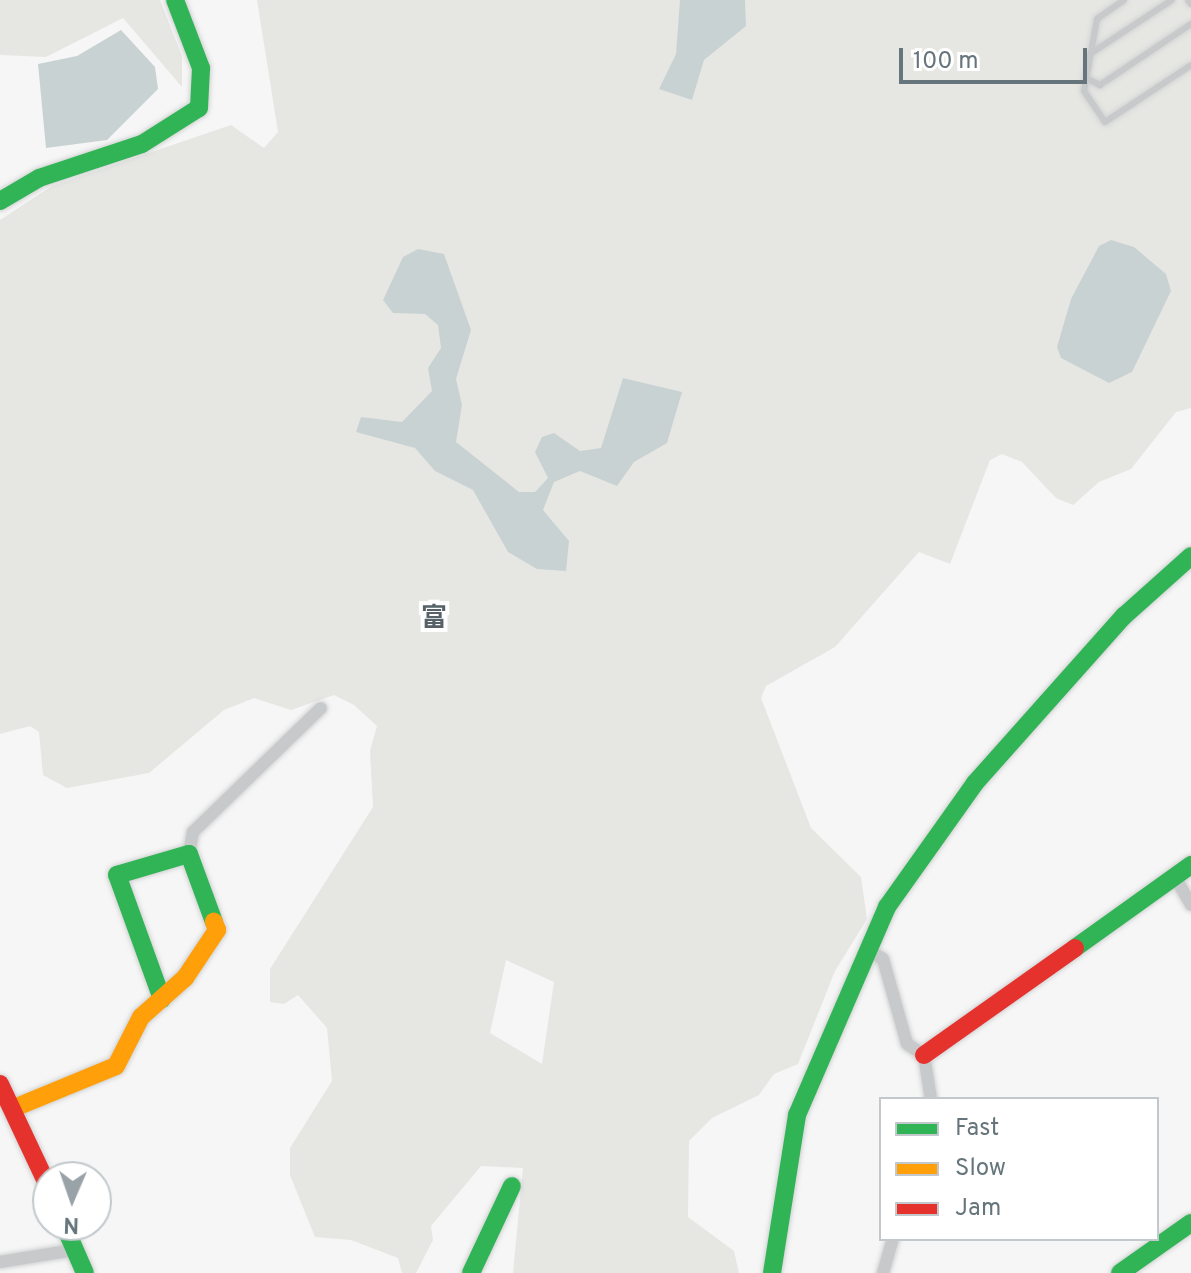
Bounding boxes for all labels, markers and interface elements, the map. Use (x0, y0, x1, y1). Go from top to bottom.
scale bar (903, 32, 1091, 82)
text: 100 m (913, 47, 979, 77)
district label: 富 (421, 604, 447, 636)
legend (879, 1097, 1159, 1241)
text: Fast (955, 1114, 999, 1144)
text: Slow (955, 1154, 1006, 1184)
north arrow (32, 1161, 112, 1241)
text: Jam (955, 1194, 1001, 1224)
text: N (63, 1210, 80, 1237)

